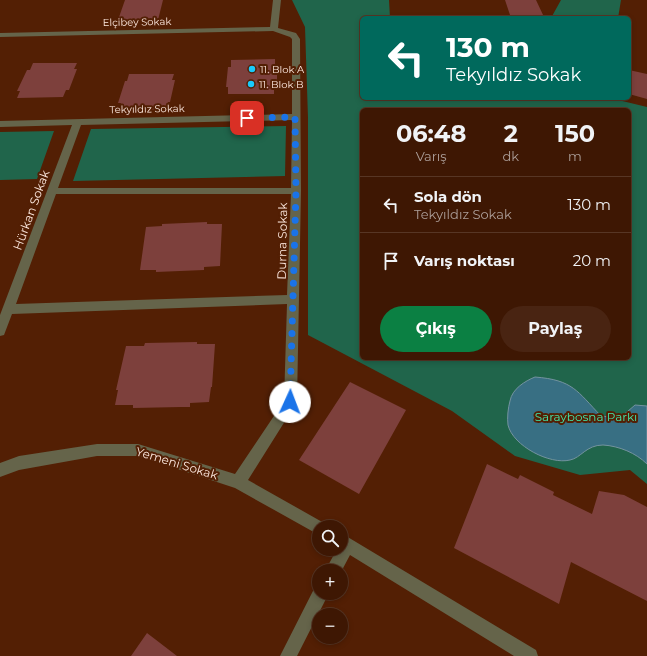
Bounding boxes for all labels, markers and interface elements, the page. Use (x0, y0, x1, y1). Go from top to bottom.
street label: Elçibey Sokak (103, 15, 171, 29)
text: 130 m (446, 30, 530, 64)
icon: left (380, 32, 432, 84)
place label: 11. Blok A (260, 63, 305, 76)
marker: 11. Blok A (247, 64, 257, 74)
text: Tekyıldız Sokak (446, 64, 581, 86)
place label: 11. Blok B (259, 78, 304, 91)
marker: 11. Blok B (246, 79, 256, 89)
pin (230, 101, 264, 135)
street label: Tekyıldız Sokak (109, 102, 185, 116)
icon: arrive (236, 107, 258, 129)
text: 06:48 (396, 119, 466, 148)
text: 2 (504, 119, 518, 148)
text: 150 (555, 119, 595, 148)
text: Varış (416, 148, 447, 164)
text: dk (502, 148, 519, 164)
text: m (568, 148, 582, 164)
street label: Hürkan Sokak (10, 167, 53, 252)
text: Sola dön (414, 187, 482, 206)
icon: left (380, 194, 402, 216)
text: 130 m (567, 195, 611, 214)
street label: Durna Sokak (274, 201, 290, 280)
text: Tekyıldız Sokak (414, 206, 512, 222)
icon: arrive (380, 250, 402, 272)
text: Varış noktası (414, 251, 515, 270)
text: 20 m (573, 251, 611, 270)
button: Çıkış (380, 306, 492, 352)
button: Paylaş (500, 306, 611, 352)
position arrow (269, 381, 311, 423)
park label: Saraybosna Parkı (535, 409, 637, 424)
street label: Yemeni Sokak (134, 443, 221, 483)
map controls (312, 520, 348, 644)
button: search (312, 520, 348, 556)
button: + (312, 564, 348, 600)
button: − (312, 608, 348, 644)

